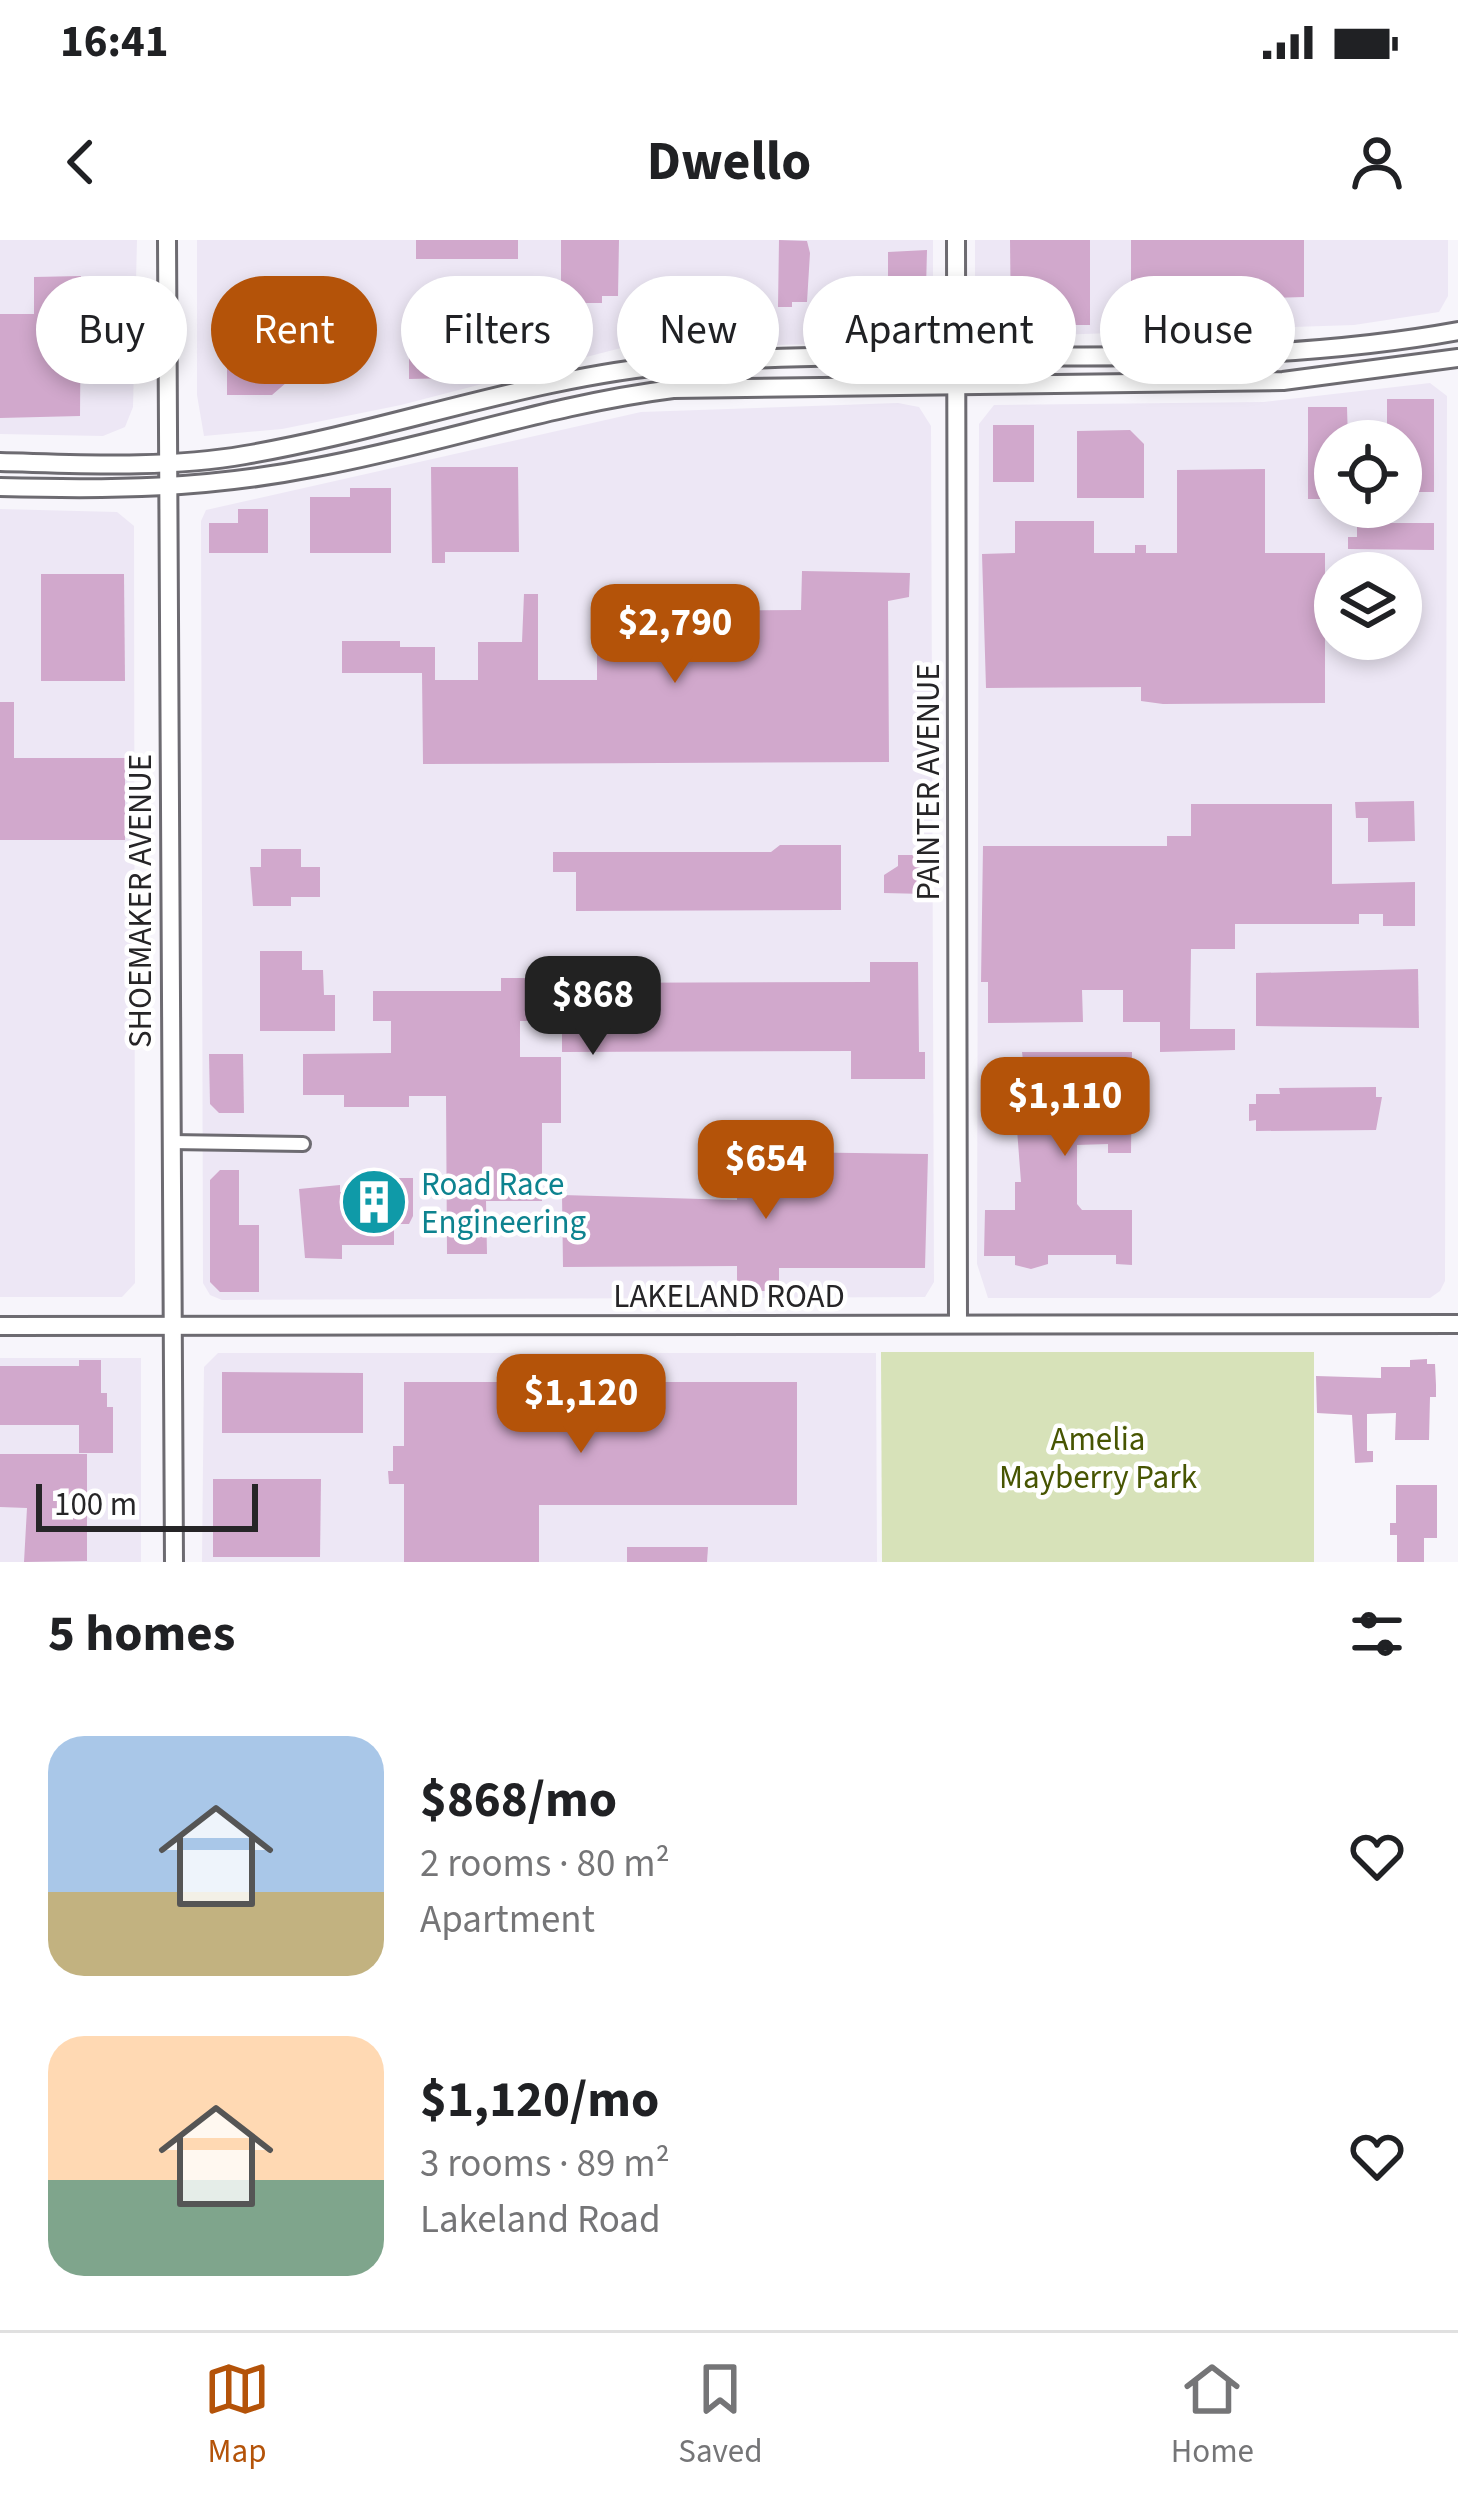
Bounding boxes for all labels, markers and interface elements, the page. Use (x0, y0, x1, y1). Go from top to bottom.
text: 16:41 (60, 10, 169, 74)
text: Dwello (647, 124, 811, 201)
icon: back (48, 129, 114, 195)
icon: person (1344, 129, 1410, 195)
chip: Buy (36, 276, 187, 384)
chip: Rent (211, 276, 377, 384)
chip: Filters (401, 276, 593, 384)
chip: New (617, 276, 779, 384)
chip: Apartment (803, 276, 1076, 384)
chip: House (1100, 276, 1295, 384)
map controls (1314, 420, 1422, 660)
button: locate (1314, 420, 1422, 528)
button: layers (1314, 552, 1422, 660)
pin: $2,790 (577, 584, 773, 686)
text: $2,790 (618, 595, 732, 651)
street label: PAINTER AVENUE (905, 663, 952, 901)
street label: SHOEMAKER AVENUE (117, 754, 164, 1048)
pin: $868 (522, 956, 664, 1058)
text: $868 (552, 967, 634, 1023)
pin: $1,110 (967, 1057, 1163, 1159)
text: $1,110 (1008, 1068, 1122, 1124)
pin: $654 (695, 1120, 837, 1222)
text: $654 (725, 1131, 807, 1187)
place label: Road Race Engineering (421, 1161, 587, 1246)
building icon: Road Race Engineering (339, 1167, 409, 1237)
street label: LAKELAND ROAD (613, 1273, 845, 1320)
pin: $1,120 (483, 1354, 679, 1456)
text: $1,120 (524, 1365, 638, 1421)
park label: Amelia Mayberry Park (999, 1416, 1198, 1501)
scale bar (36, 1478, 258, 1531)
text: 100 m (54, 1481, 137, 1528)
text: 5 homes (48, 1598, 235, 1670)
icon: filters (1344, 1601, 1410, 1667)
text: $868/mo (420, 1764, 617, 1836)
icon: home (144, 1784, 288, 1928)
icon: heart (1344, 1823, 1410, 1889)
text: 2 rooms · 80 m² (420, 1836, 670, 1892)
text: Apartment (420, 1892, 595, 1948)
text: $1,120/mo (420, 2064, 659, 2136)
icon: home (144, 2084, 288, 2228)
icon: heart (1344, 2123, 1410, 2189)
text: 3 rooms · 89 m² (420, 2136, 670, 2192)
text: Lakeland Road (420, 2192, 661, 2248)
tab: Map (204, 2356, 270, 2475)
tab: Saved (678, 2356, 763, 2475)
tab: Home (1171, 2356, 1254, 2475)

